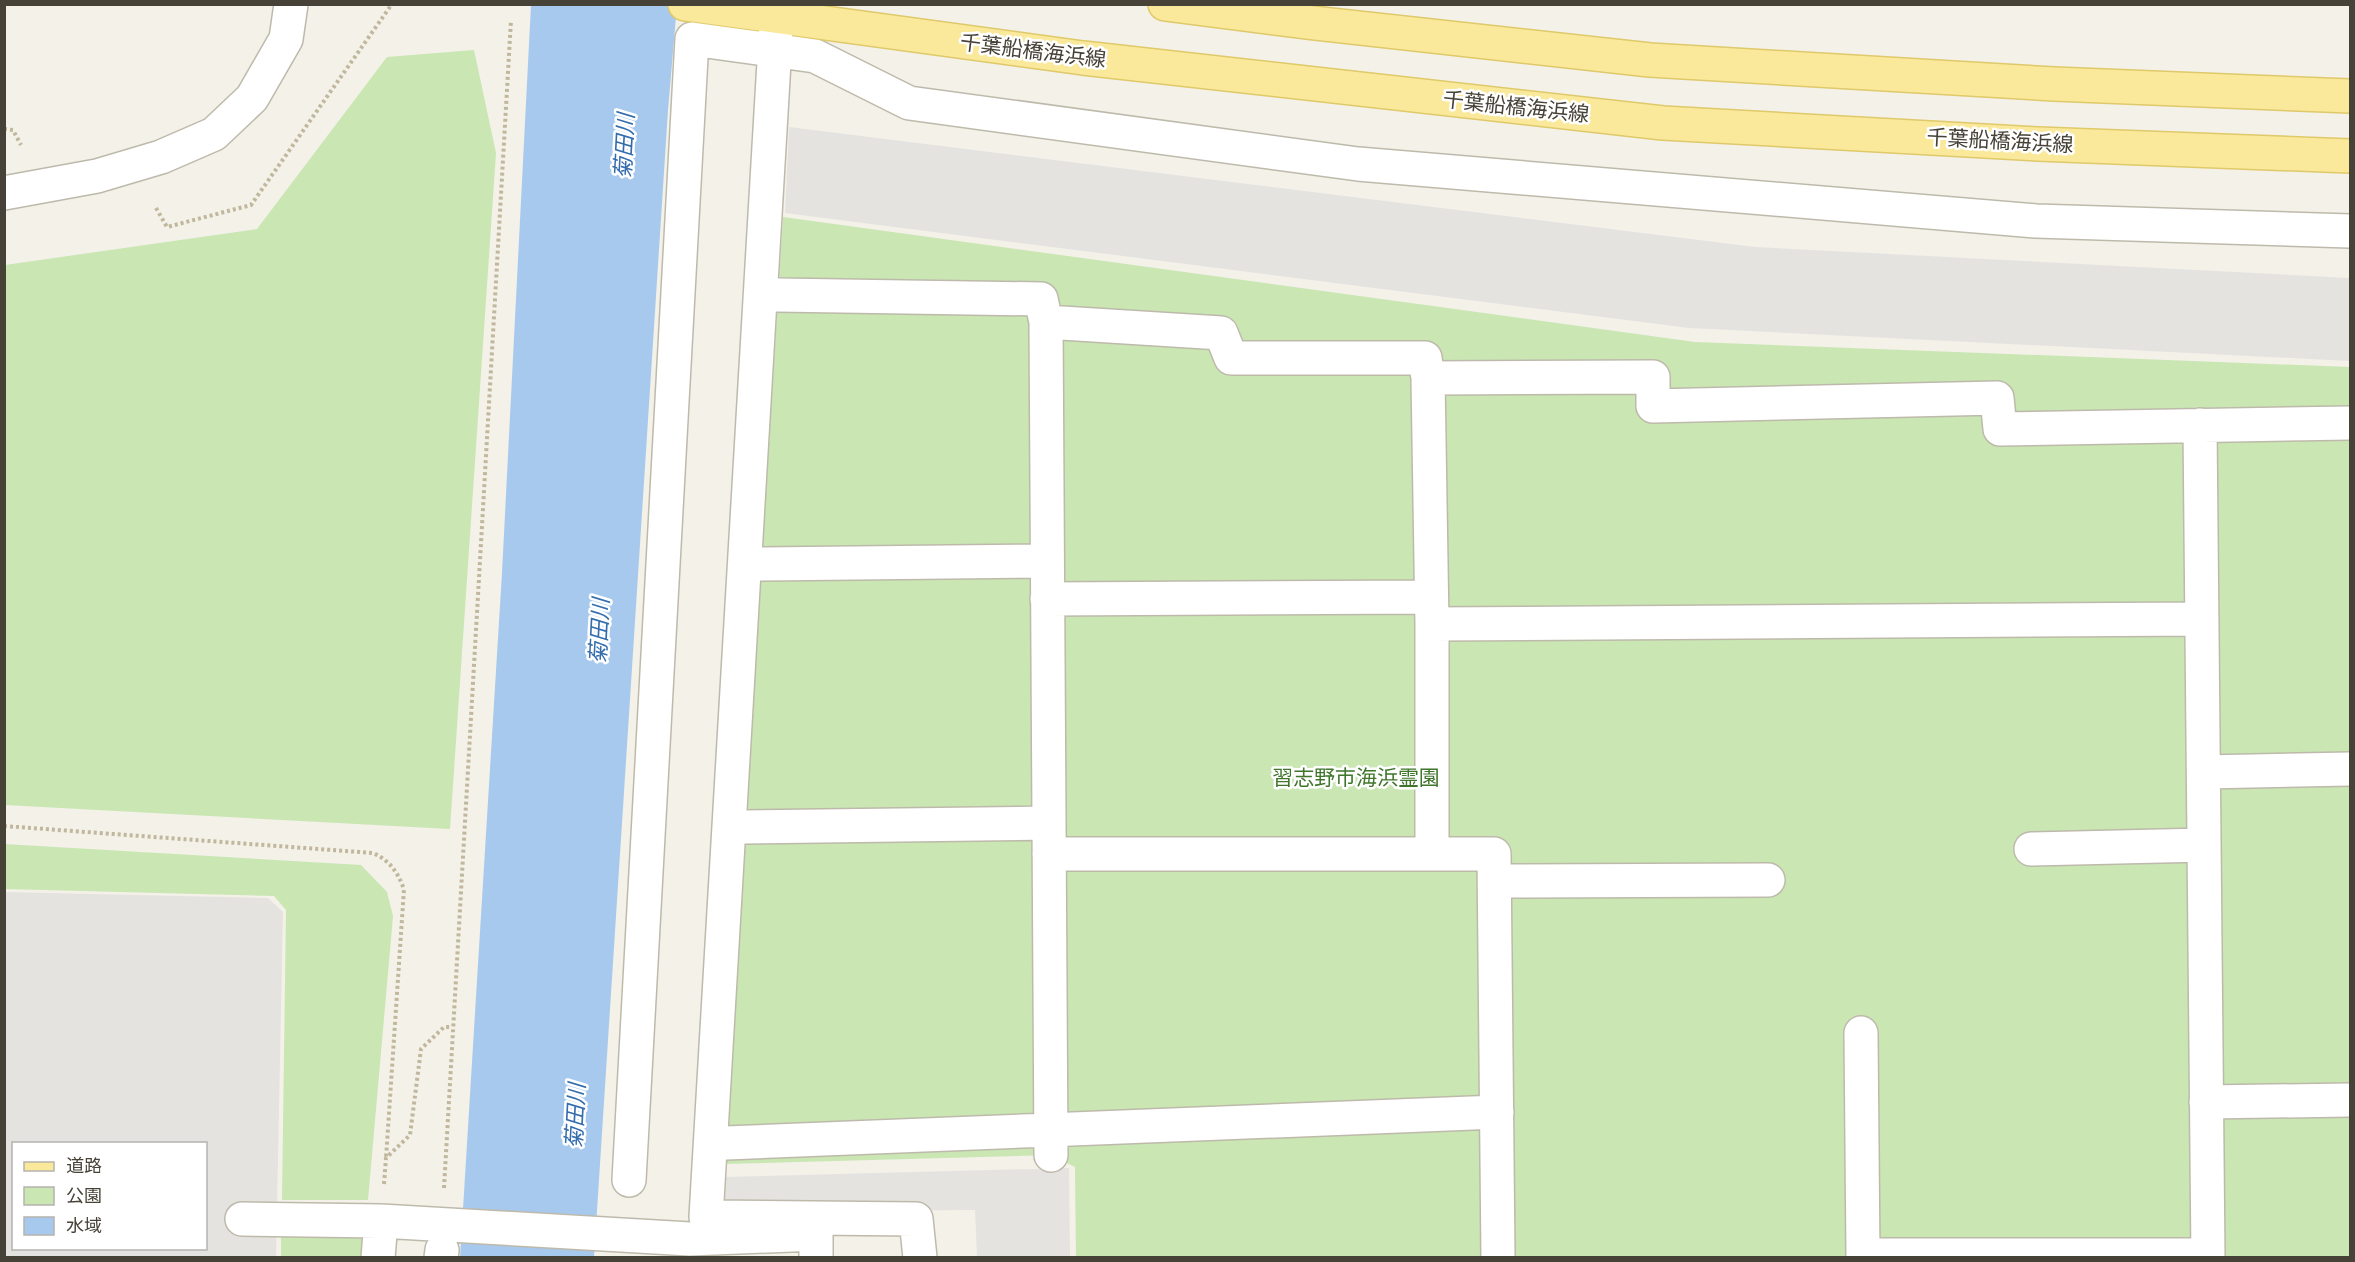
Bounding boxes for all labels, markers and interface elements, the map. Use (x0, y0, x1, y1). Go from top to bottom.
street label: 千葉船橋海浜線 (958, 27, 1108, 75)
street label: 千葉船橋海浜線 (1441, 84, 1591, 130)
water label: 菊田川 (606, 110, 642, 180)
street label: 千葉船橋海浜線 (1926, 122, 2074, 160)
water label: 菊田川 (581, 595, 617, 665)
park label: 習志野市海浜霊園 (1272, 763, 1440, 793)
water label: 菊田川 (557, 1080, 593, 1150)
legend (12, 1142, 207, 1250)
text: 道路 (66, 1153, 102, 1179)
text: 公園 (66, 1183, 102, 1209)
text: 水域 (66, 1213, 102, 1239)

